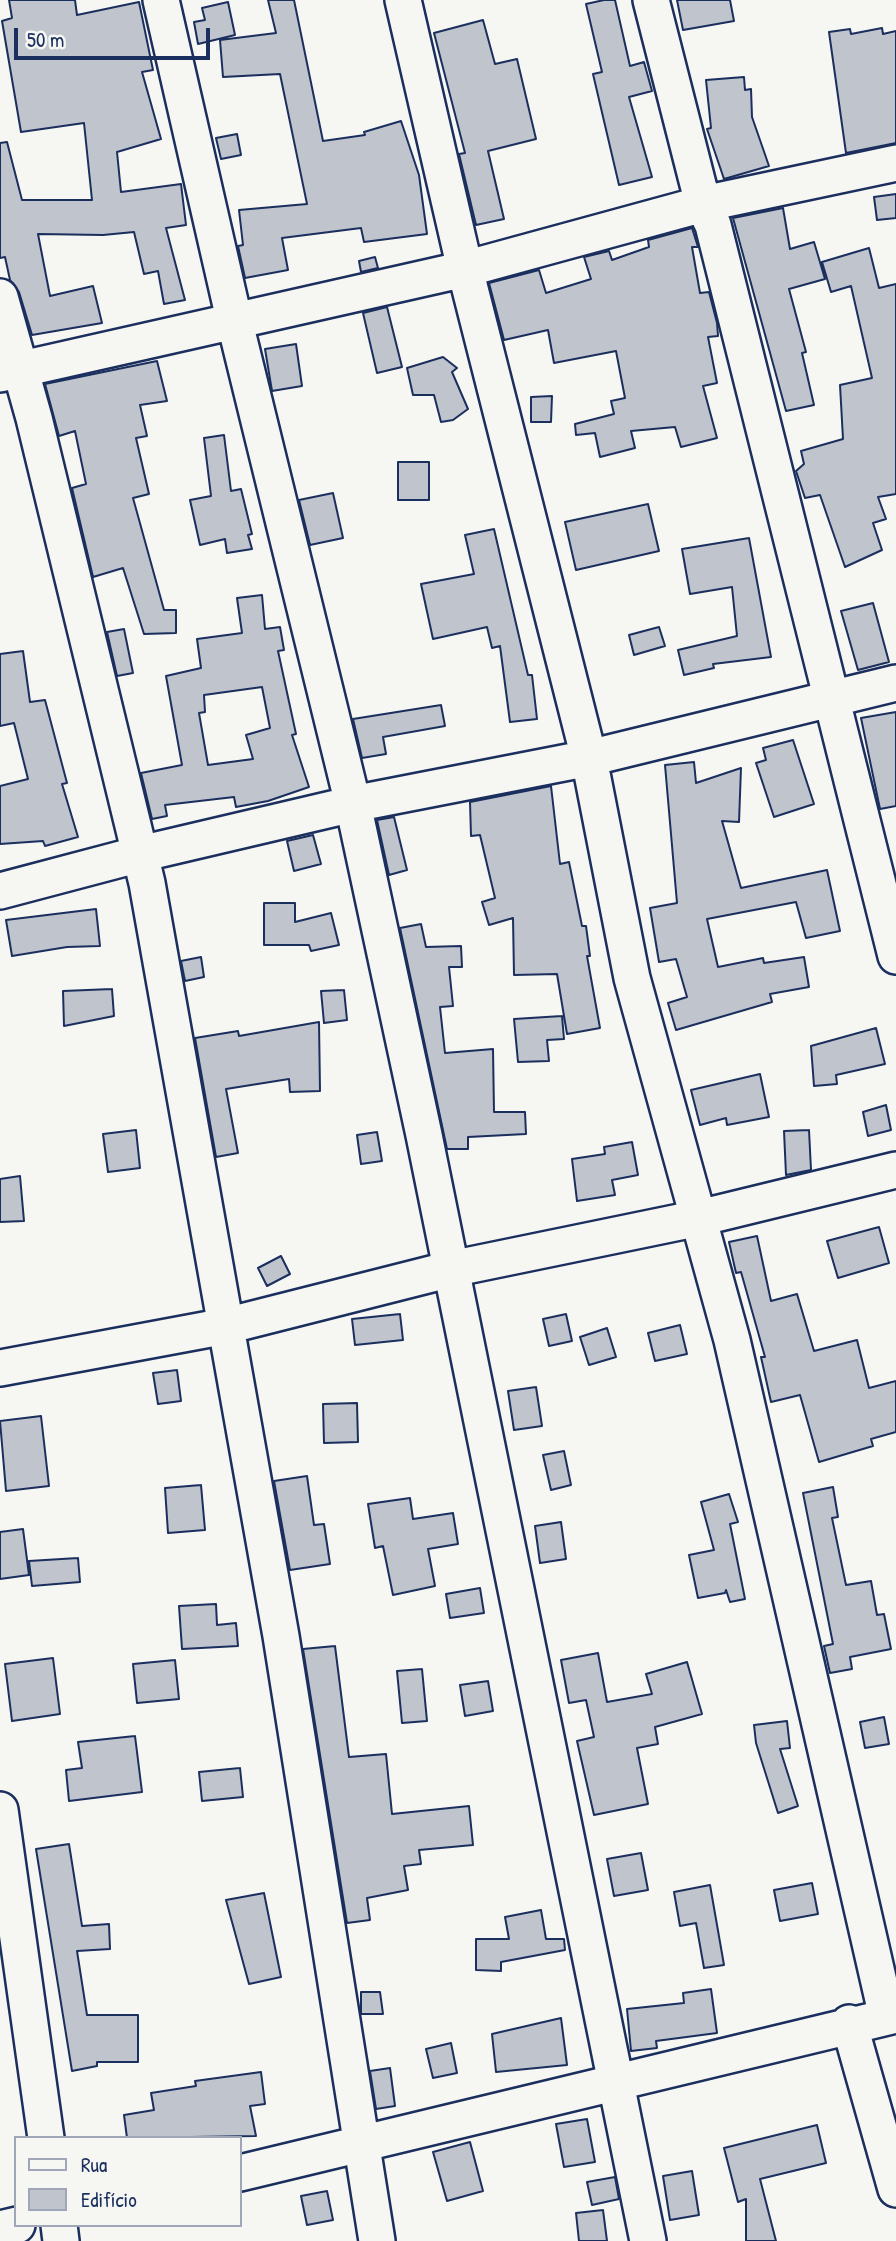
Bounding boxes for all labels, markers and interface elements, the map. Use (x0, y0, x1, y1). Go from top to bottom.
scale bar (18, 14, 214, 58)
text: 50 m (27, 25, 64, 54)
legend (14, 2136, 242, 2227)
text: Rua (81, 2150, 107, 2179)
text: Edifício (81, 2185, 137, 2214)

